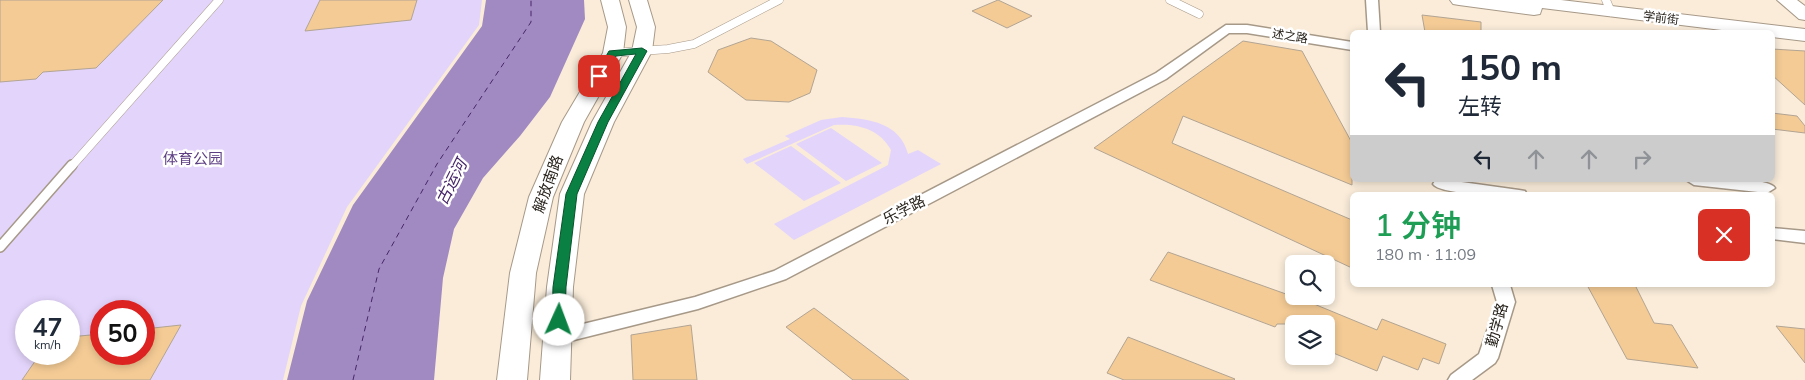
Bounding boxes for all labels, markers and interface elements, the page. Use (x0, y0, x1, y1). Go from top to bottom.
street label: 学前街 (1642, 8, 1680, 27)
street label: 述之路 (1271, 25, 1309, 46)
text: 150 m (1458, 45, 1562, 89)
icon: left (1375, 50, 1440, 115)
pin (578, 55, 620, 97)
icon: arrive (585, 62, 613, 90)
text: 左转 (1458, 92, 1502, 120)
icon: left (1469, 145, 1497, 173)
icon: ahead (1522, 145, 1550, 173)
icon: ahead (1575, 145, 1603, 173)
icon: right (1628, 145, 1656, 173)
park label: 体育公园 (163, 149, 223, 168)
street label: 解放南路 (528, 152, 567, 215)
water label: 古运河 (431, 153, 472, 208)
street label: 乐学路 (879, 191, 928, 228)
text: 1 分钟 (1375, 206, 1461, 244)
button: close (1698, 209, 1750, 261)
text: 180 m · 11:09 (1375, 244, 1476, 264)
map controls (1285, 255, 1335, 365)
button: search (1285, 255, 1335, 305)
position arrow (532, 293, 584, 345)
speed limit sign: 50 (90, 300, 155, 365)
street label: 勤学路 (1482, 301, 1512, 349)
text: 47 (32, 311, 63, 342)
button: layers (1285, 315, 1335, 365)
text: km/h (34, 337, 61, 352)

